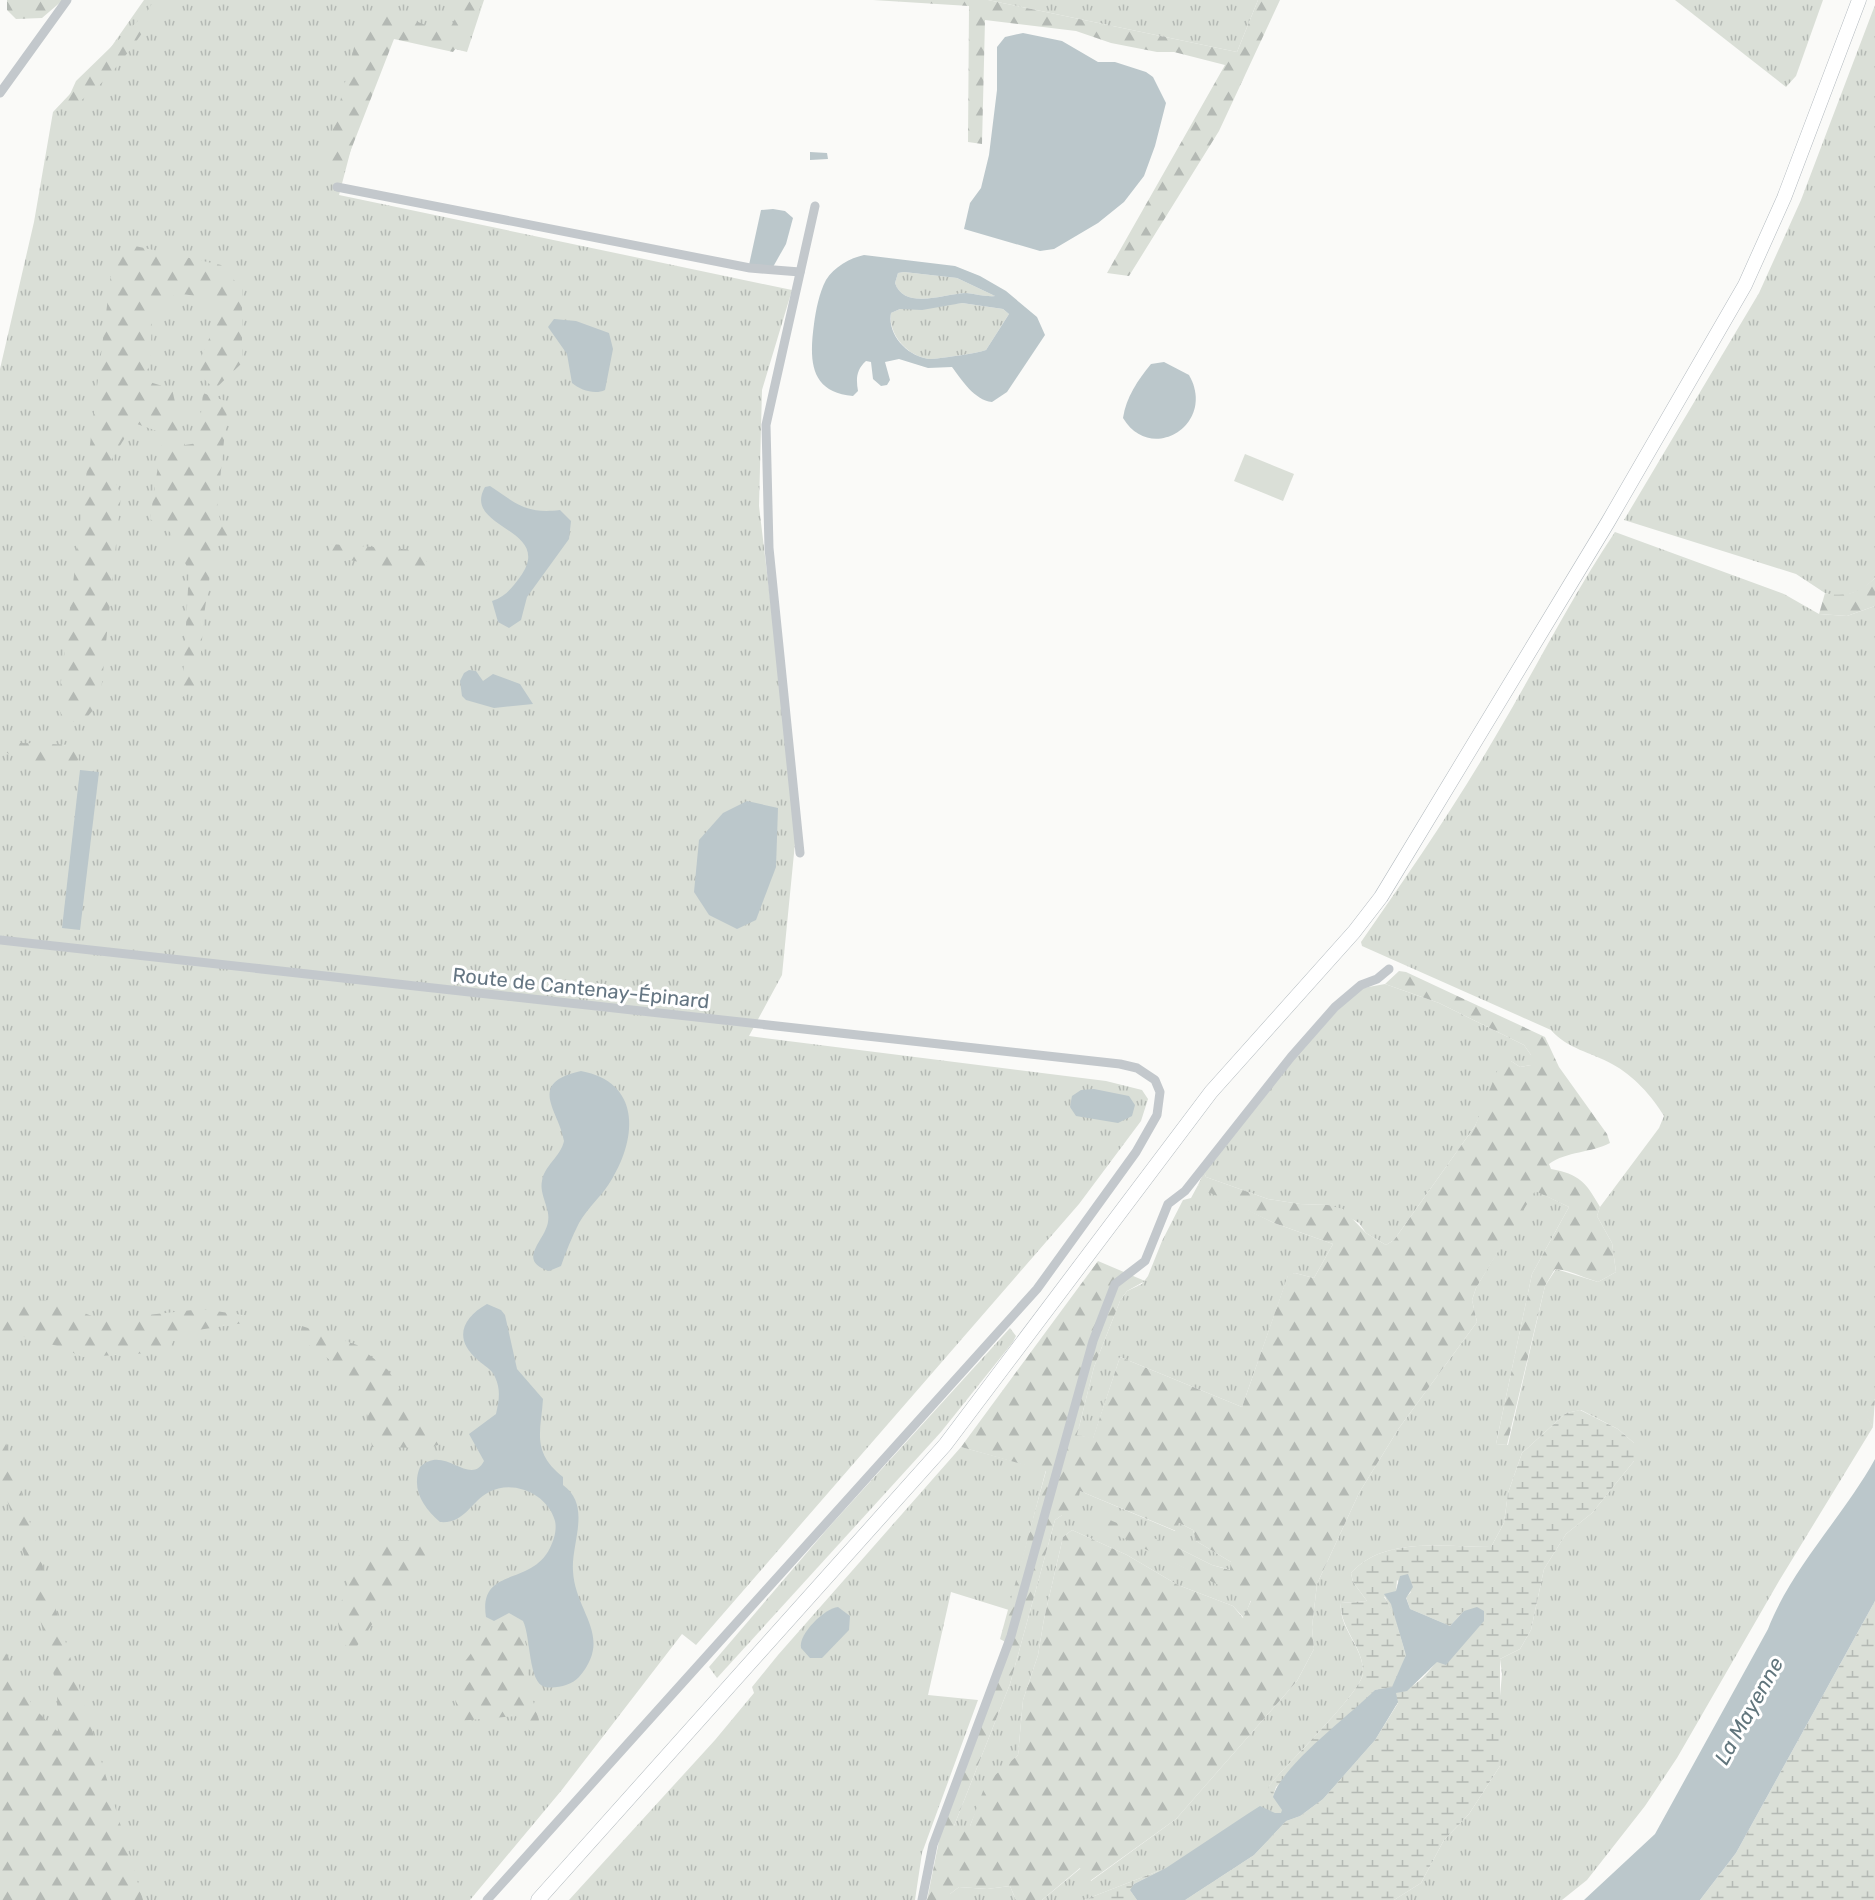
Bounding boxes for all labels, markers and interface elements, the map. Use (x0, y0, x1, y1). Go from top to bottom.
street label: Route de Cantenay-Épinard (451, 963, 711, 1013)
water label: La Mayenne (1709, 1653, 1788, 1769)

